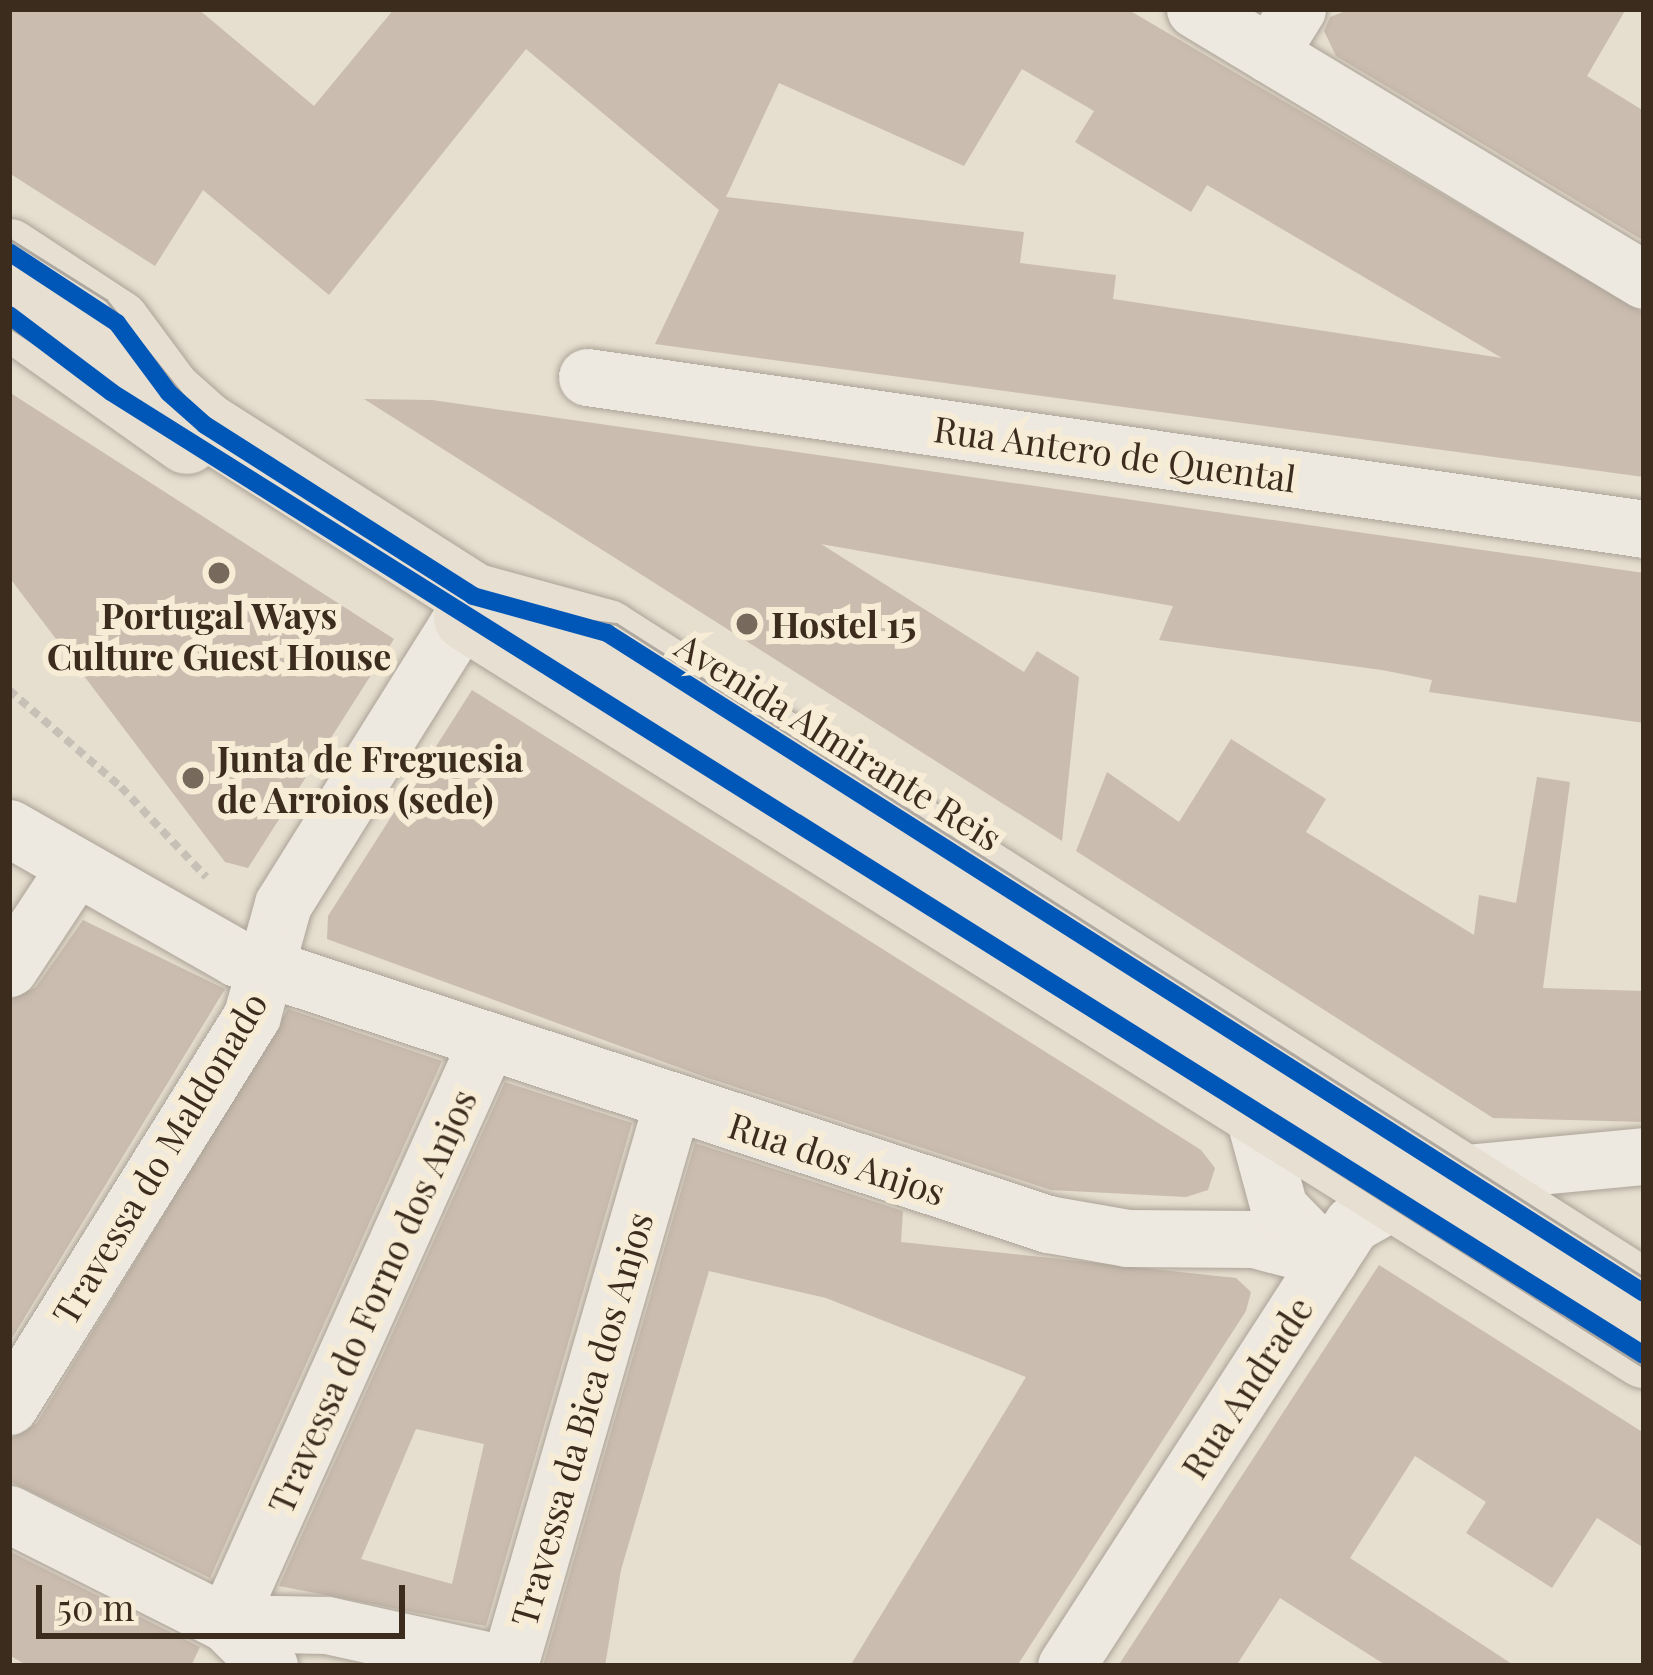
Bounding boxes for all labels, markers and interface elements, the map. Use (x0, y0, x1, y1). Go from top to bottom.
street label: Rua Antero de Quental (930, 406, 1300, 500)
marker: Portugal Ways Culture Guest House (206, 560, 232, 586)
place label: Portugal Ways Culture Guest House (47, 592, 391, 677)
place label: Hostel 15 (771, 602, 916, 646)
marker: Hostel 15 (734, 611, 760, 637)
street label: Avenida Almirante Reis (668, 623, 1010, 859)
place label: Junta de Freguesia de Arroios (sede) (217, 735, 524, 820)
marker: Junta de Freguesia de Arroios (sede) (180, 765, 206, 791)
street label: Travessa do Maldonado (43, 984, 275, 1332)
street label: Travessa do Forno dos Anjos (257, 1082, 485, 1520)
street label: Rua dos Anjos (723, 1102, 951, 1214)
street label: Travessa da Bica dos Anjos (501, 1206, 661, 1632)
street label: Rua Andrade (1171, 1287, 1321, 1487)
scale bar (42, 1561, 411, 1635)
text: 50 m (57, 1582, 134, 1630)

